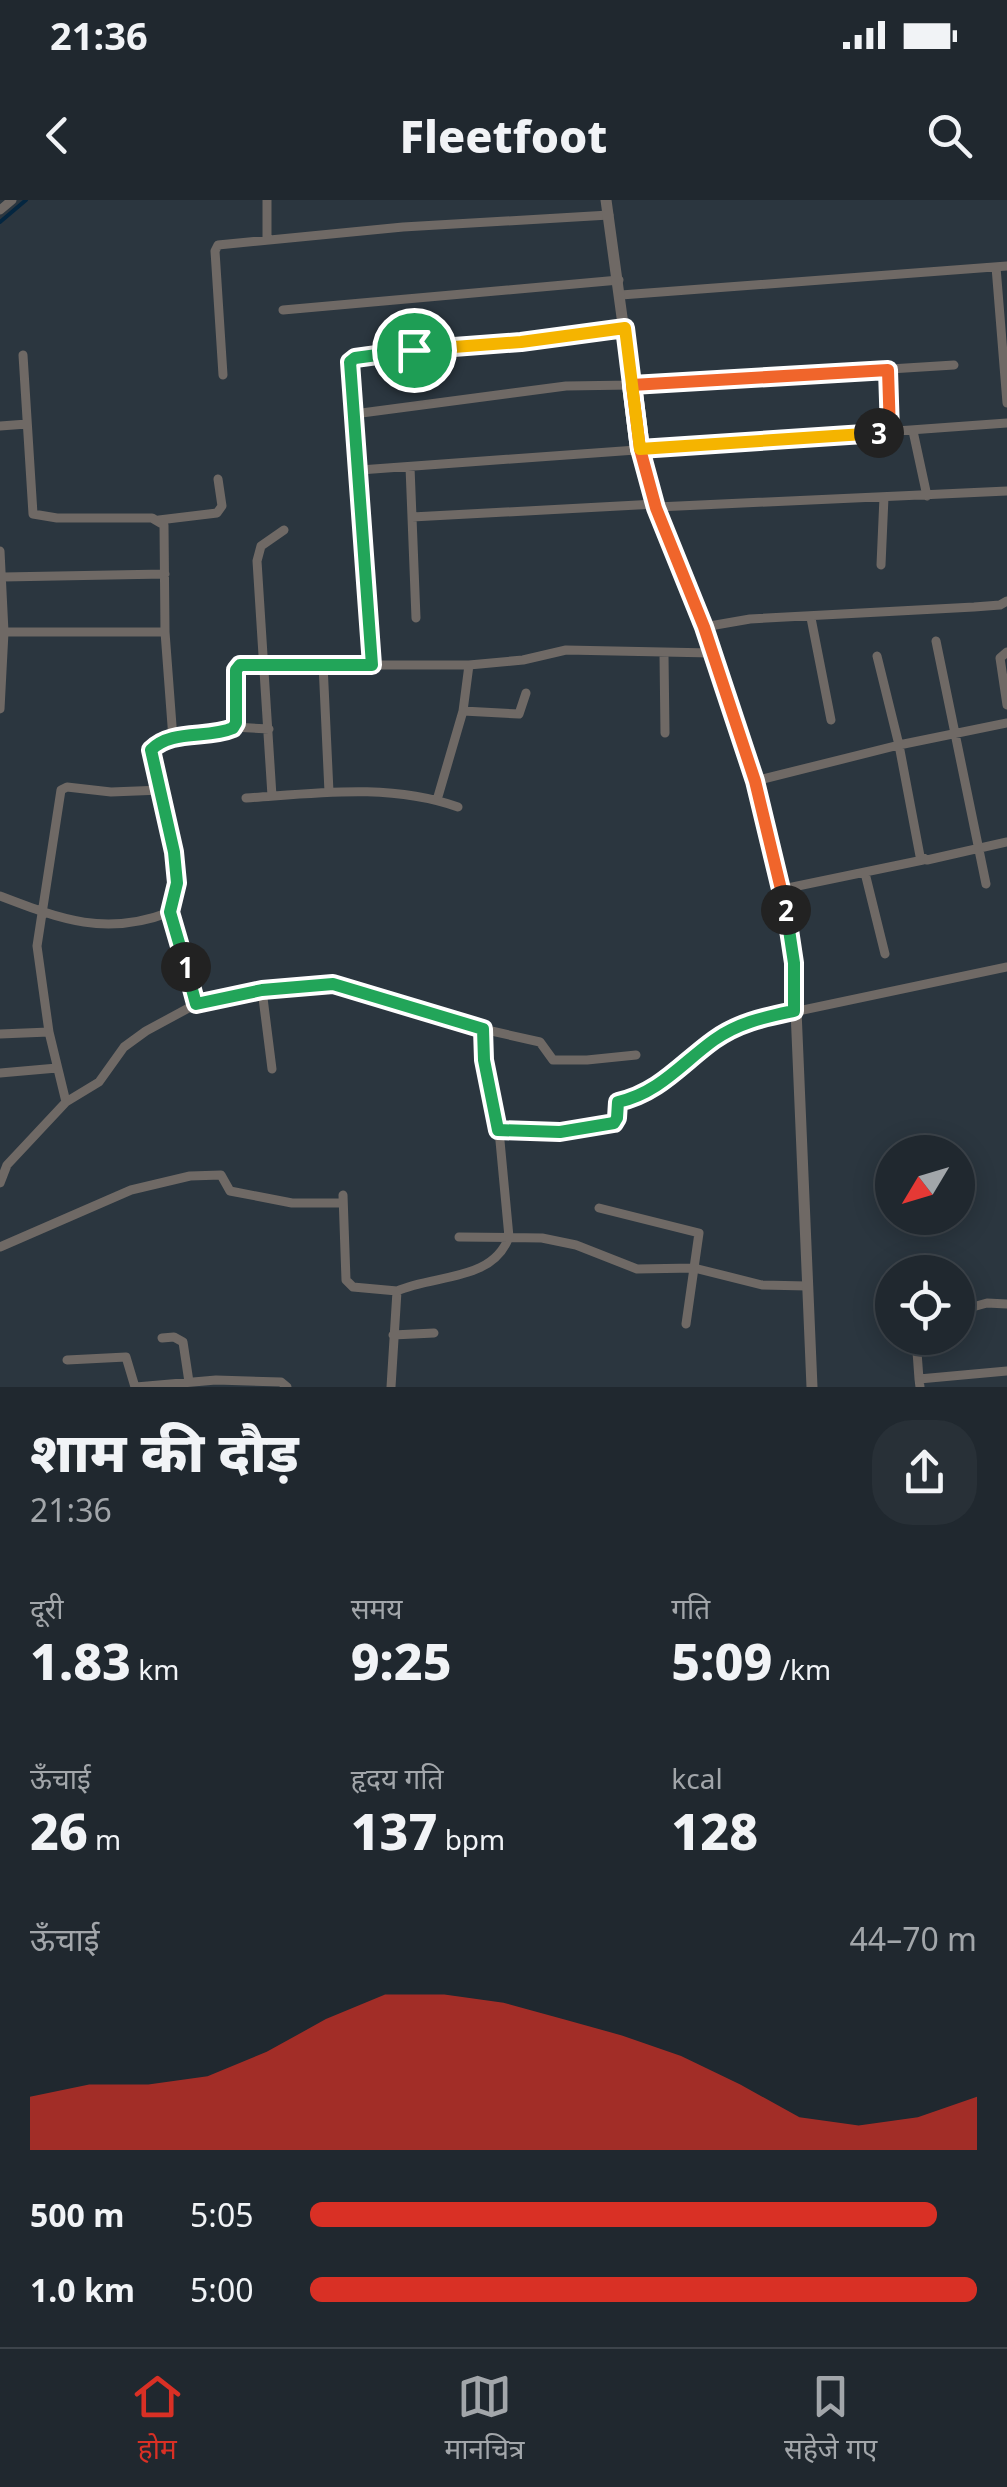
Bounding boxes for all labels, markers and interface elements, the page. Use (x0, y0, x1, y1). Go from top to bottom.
text: 21:36 (50, 9, 148, 61)
text: Fleetfoot (400, 105, 607, 166)
icon: back (30, 108, 85, 163)
icon: search (922, 108, 977, 163)
pin (372, 308, 457, 393)
icon: arrive (387, 323, 442, 378)
pin: 3 (854, 408, 904, 458)
text: 3 (871, 414, 887, 452)
pin: 2 (761, 885, 811, 935)
text: 2 (778, 891, 794, 929)
pin: 1 (161, 942, 211, 992)
text: 1 (178, 948, 194, 986)
north arrow (875, 1135, 975, 1235)
map controls (875, 1135, 975, 1355)
button: locate (875, 1255, 975, 1355)
text: शाम की दौड़ (30, 1413, 299, 1488)
button: share (872, 1420, 977, 1525)
text: 21:36 (30, 1488, 112, 1531)
text: दूरी (30, 1589, 64, 1627)
text: समय (351, 1589, 403, 1627)
text: गति (671, 1589, 710, 1627)
text: 1.83 (30, 1627, 131, 1695)
text: 9:25 (351, 1627, 452, 1695)
text: 5:09 (671, 1627, 772, 1695)
text: km (131, 1650, 179, 1688)
text: /km (772, 1650, 831, 1688)
text: ऊँचाई (30, 1759, 91, 1797)
text: हृदय गति (351, 1759, 443, 1797)
text: kcal (671, 1759, 723, 1797)
text: 26 (30, 1797, 88, 1865)
text: 137 (351, 1797, 437, 1865)
text: 128 (671, 1797, 758, 1865)
text: m (88, 1820, 121, 1858)
text: bpm (437, 1820, 505, 1858)
text: ऊँचाई (30, 1917, 99, 1960)
text: 44–70 m (850, 1917, 977, 1960)
text: 500 m (30, 2193, 124, 2236)
text: 5:05 (190, 2193, 254, 2236)
text: 1.0 km (30, 2268, 135, 2311)
text: 5:00 (190, 2268, 254, 2311)
tab: होम (130, 2369, 185, 2467)
tab: मानचित्र (444, 2369, 524, 2467)
tab: सहेजे गए (784, 2369, 877, 2467)

